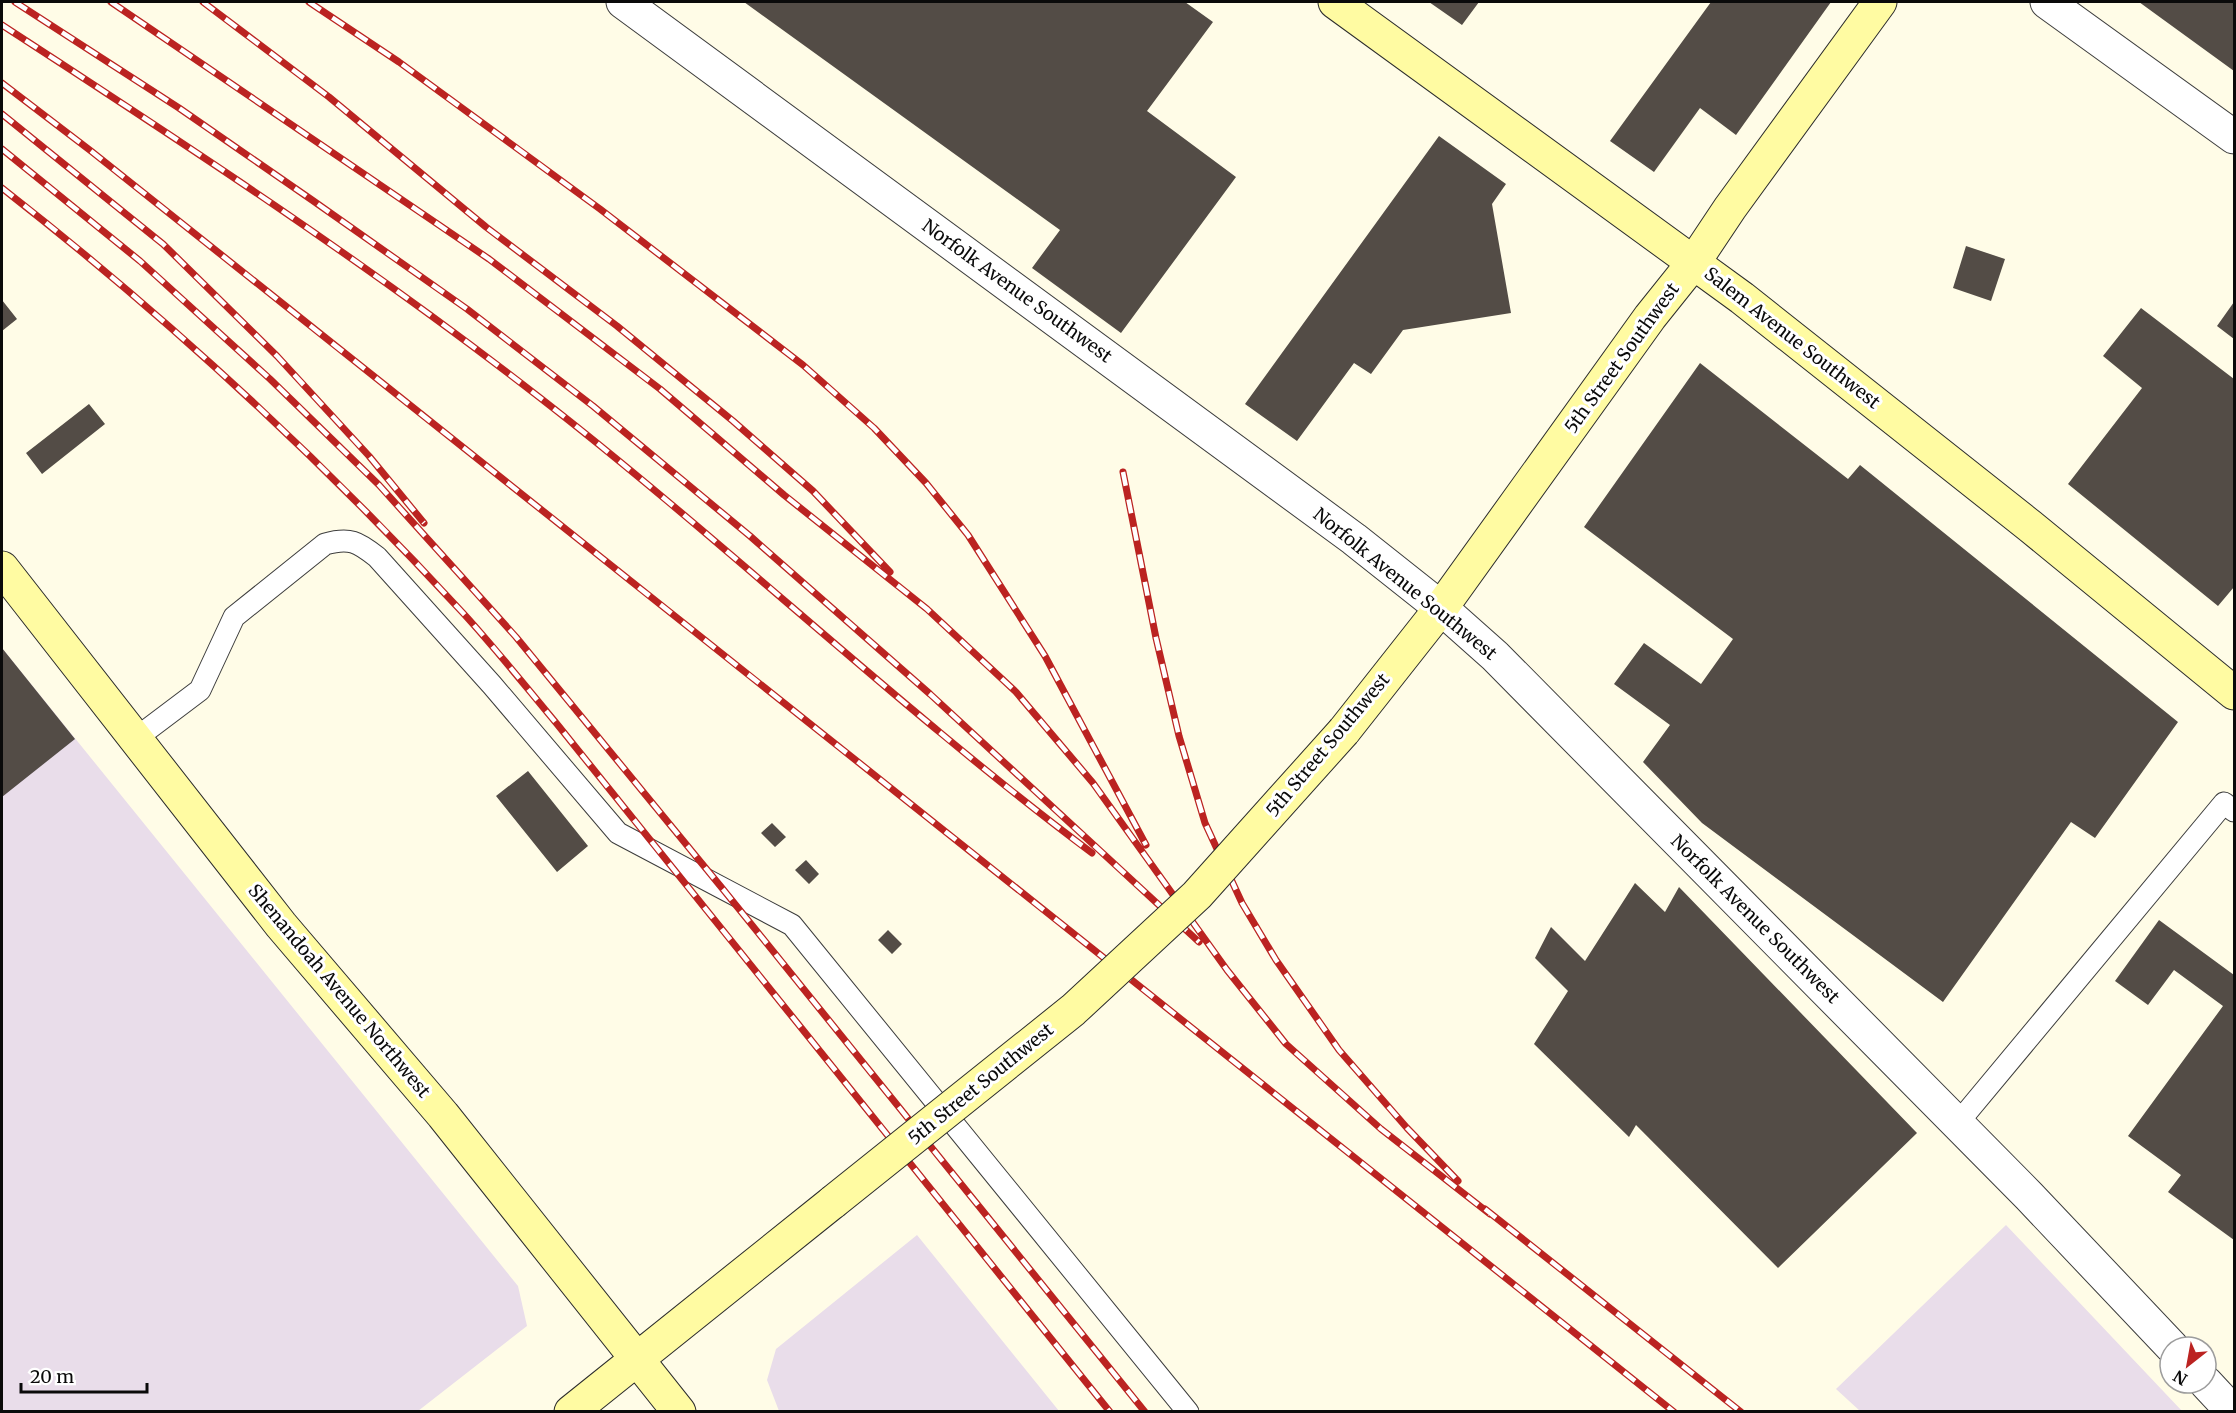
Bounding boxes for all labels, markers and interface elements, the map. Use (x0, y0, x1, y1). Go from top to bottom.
street label: Norfolk Avenue Southwest (918, 214, 1117, 367)
street label: Salem Avenue Southwest (1700, 262, 1885, 413)
street label: 5th Street Southwest (1559, 278, 1684, 437)
street label: Norfolk Avenue Southwest (1309, 502, 1502, 665)
street label: 5th Street Southwest (1261, 668, 1394, 821)
street label: Norfolk Avenue Southwest (1666, 829, 1845, 1008)
street label: Shenandoah Avenue Northwest (243, 879, 435, 1102)
street label: 5th Street Southwest (903, 1018, 1058, 1149)
north arrow (2158, 1335, 2218, 1395)
scale bar (21, 1356, 147, 1394)
text: 20 m (30, 1365, 74, 1388)
text: N (2169, 1366, 2191, 1390)

